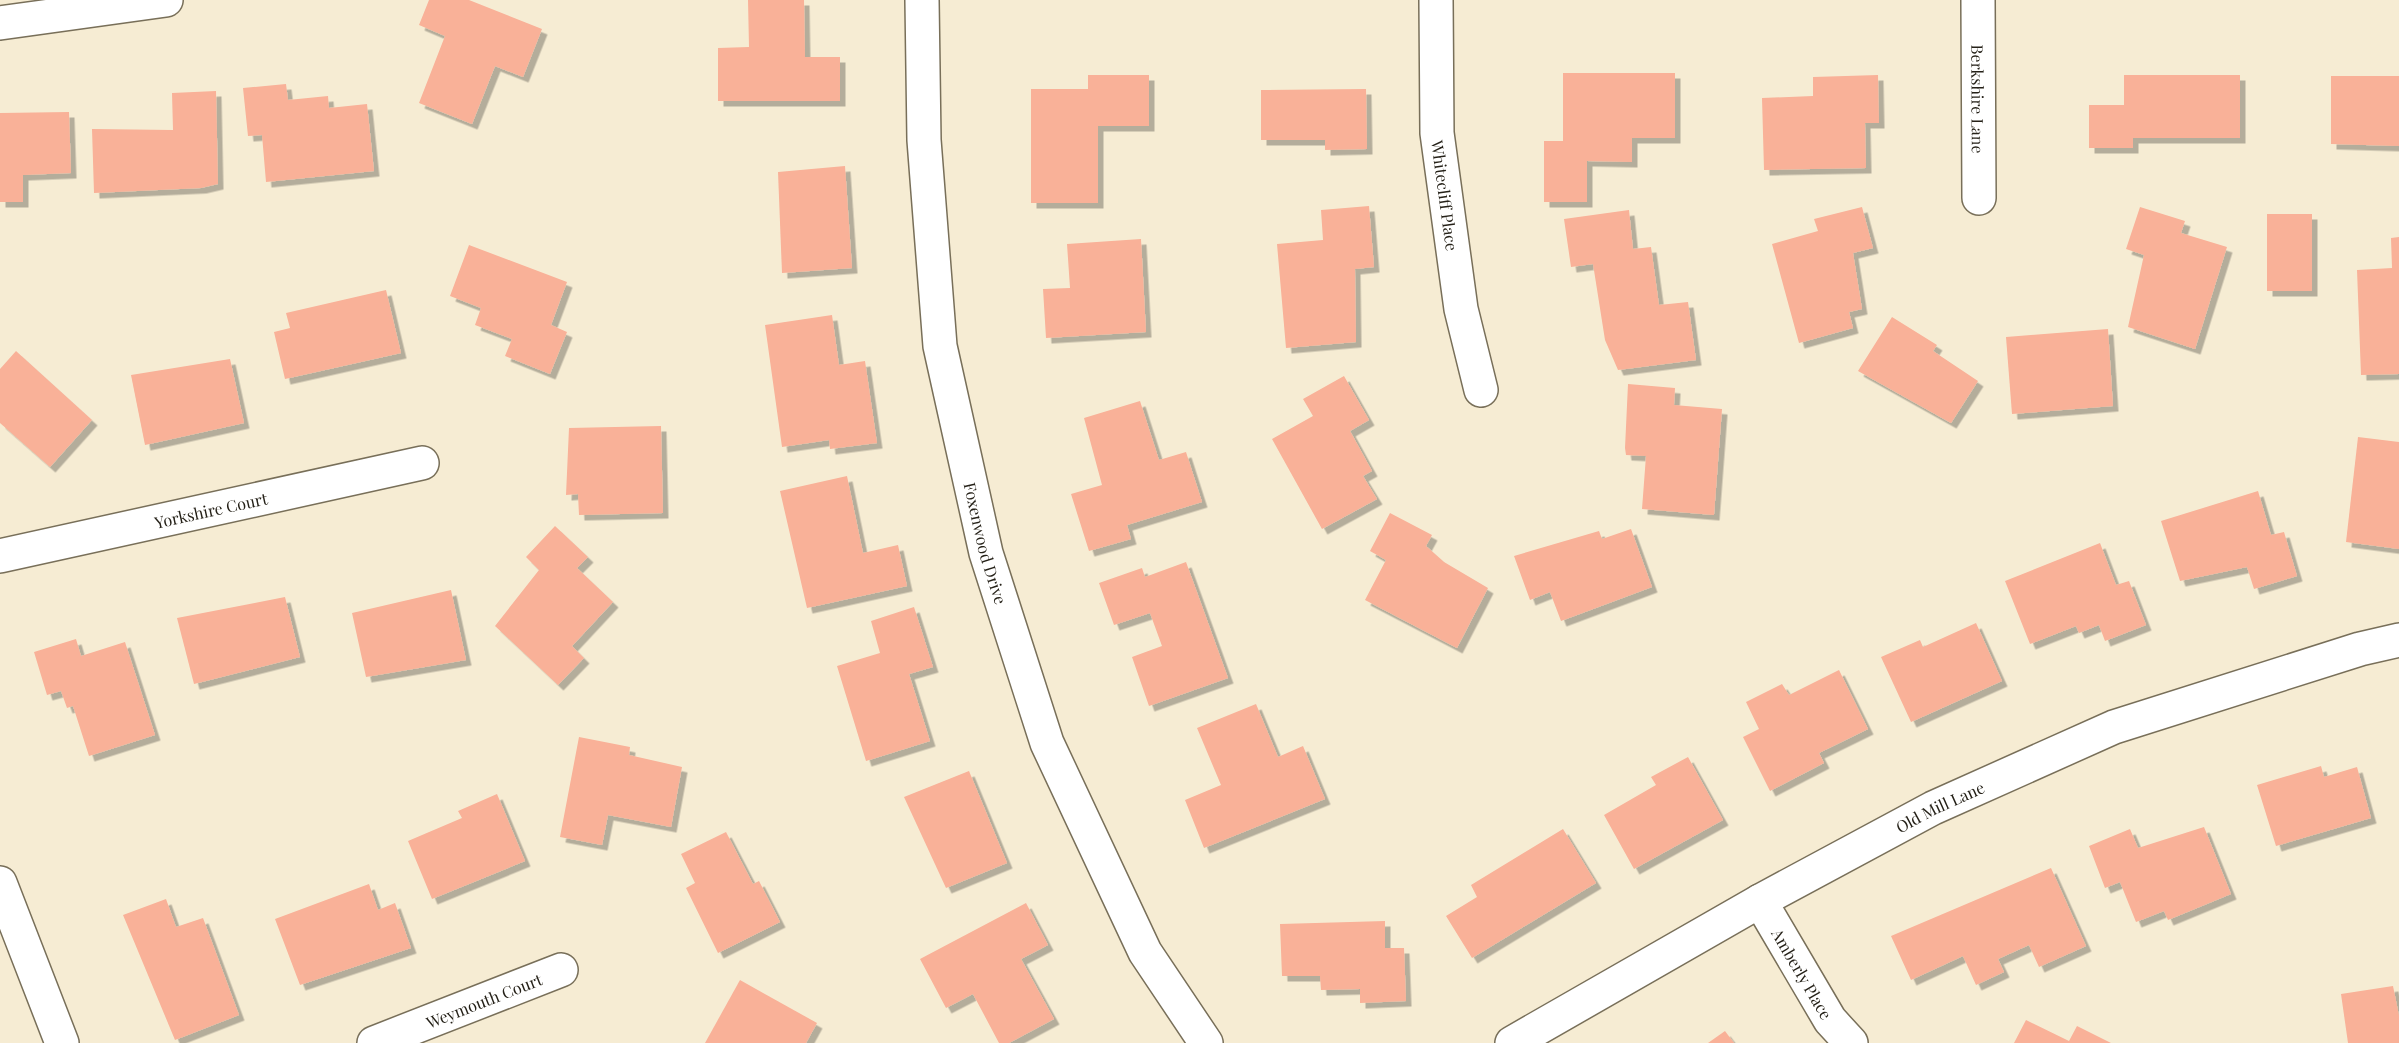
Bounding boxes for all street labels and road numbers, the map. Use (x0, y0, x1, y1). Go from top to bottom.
street label: Berkshire Lane (1968, 44, 1989, 154)
street label: Whitecliff Place (1427, 138, 1463, 252)
street label: Foxenwood Drive (960, 480, 1012, 607)
street label: Yorkshire Court (152, 487, 270, 532)
street label: Old Mill Lane (1892, 776, 1987, 837)
street label: Amberly Place (1767, 923, 1838, 1023)
street label: Weymouth Court (422, 968, 545, 1033)

